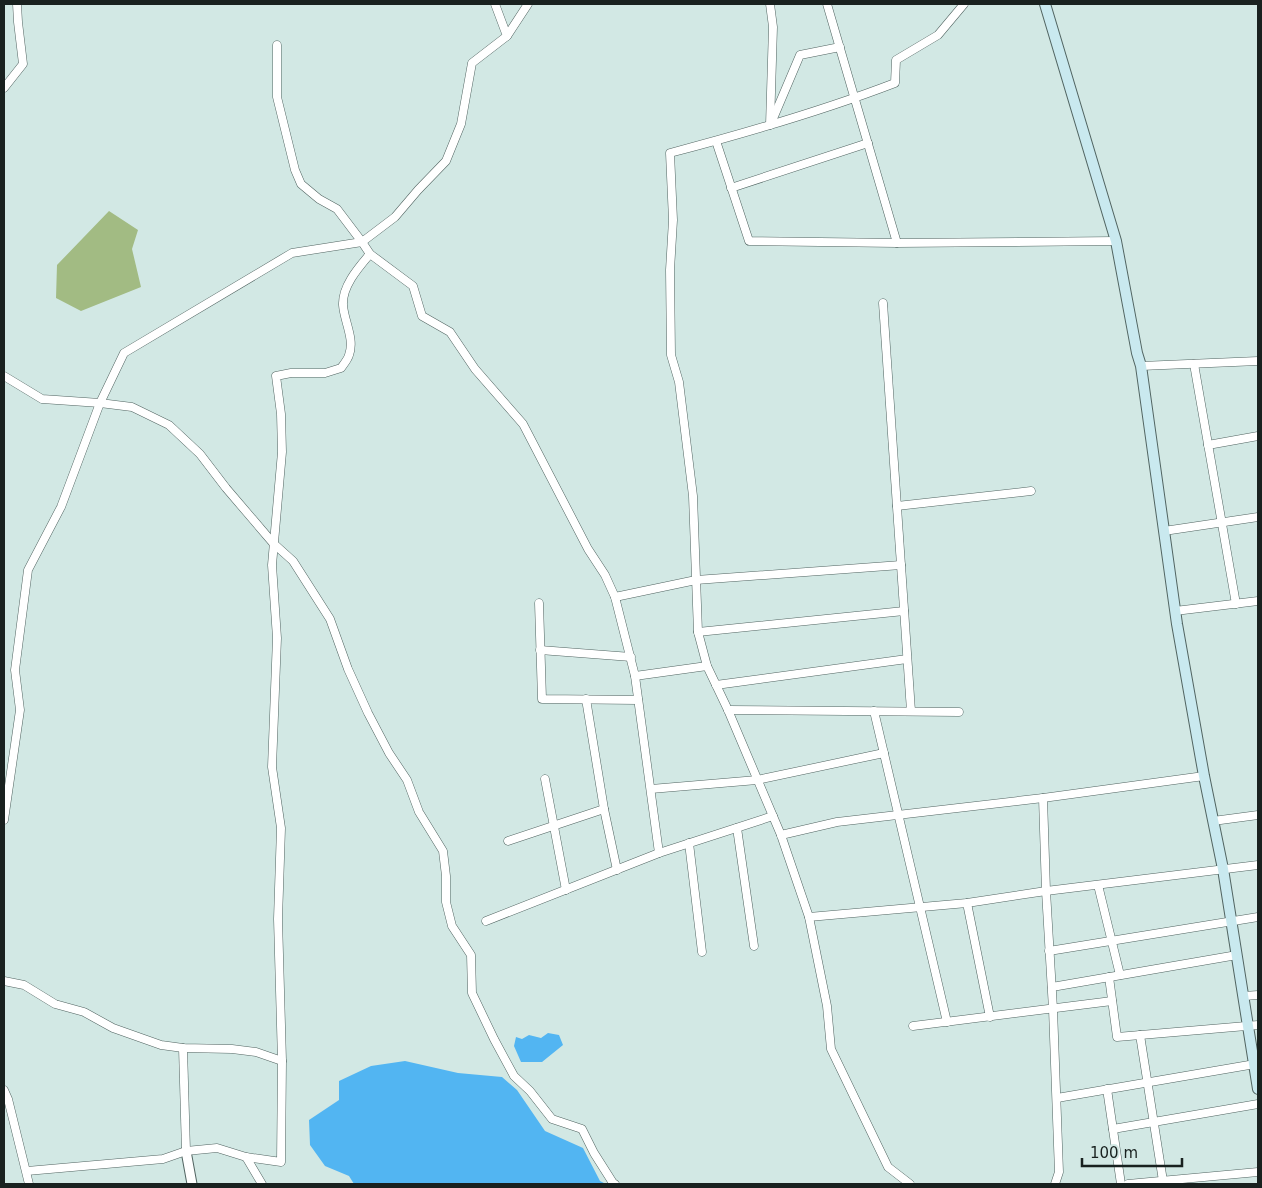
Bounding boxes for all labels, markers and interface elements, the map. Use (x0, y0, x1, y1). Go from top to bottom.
scale bar (1082, 1136, 1182, 1168)
text: 100 m (1090, 1144, 1138, 1162)

